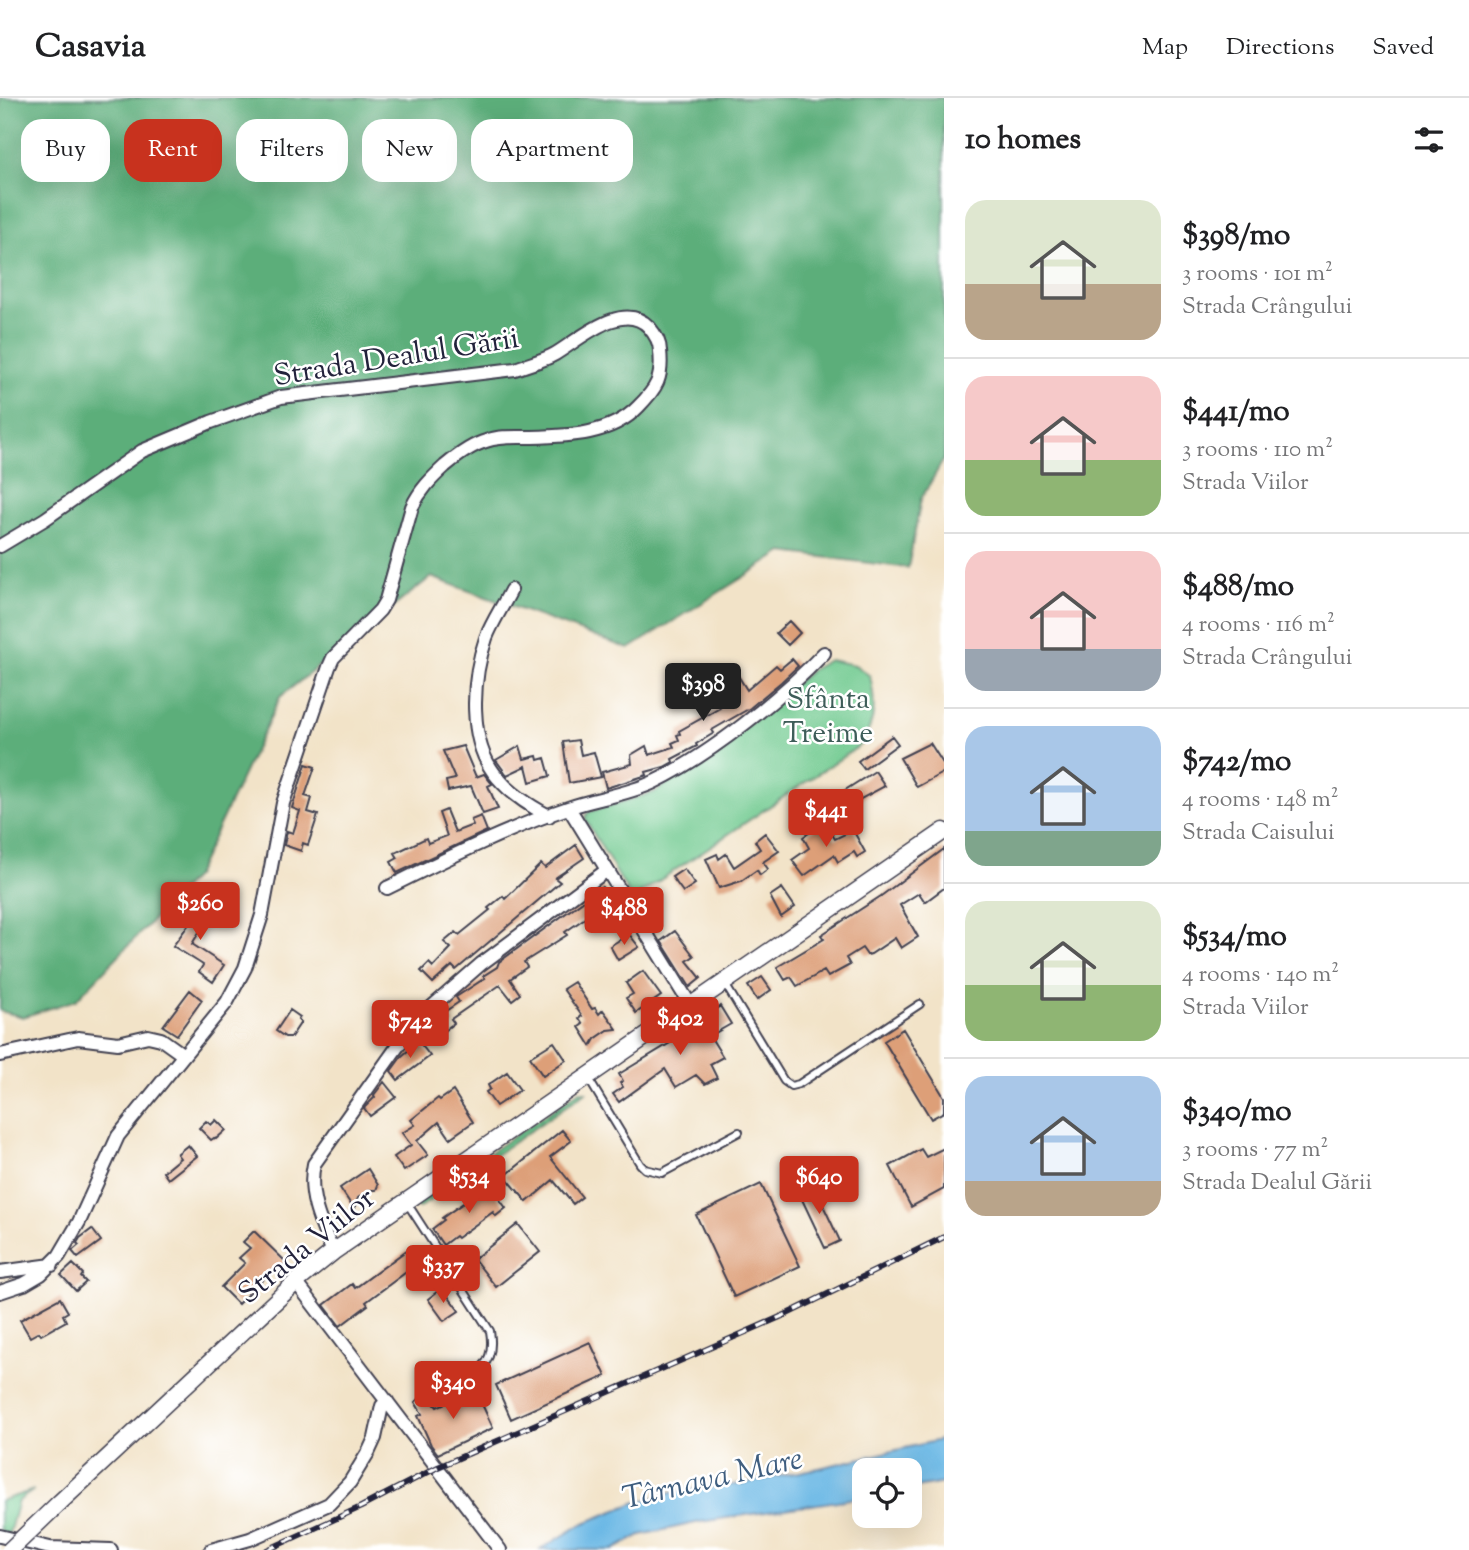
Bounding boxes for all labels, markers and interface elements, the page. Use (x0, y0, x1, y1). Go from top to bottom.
text: Casavia (35, 24, 146, 72)
text: Map (1142, 31, 1188, 65)
text: Directions (1226, 31, 1334, 65)
text: Saved (1372, 31, 1434, 65)
chip: Buy (21, 119, 110, 182)
chip: Rent (124, 119, 222, 182)
chip: Filters (236, 119, 348, 182)
chip: New (362, 119, 457, 182)
chip: Apartment (471, 119, 633, 182)
text: 10 homes (965, 119, 1081, 162)
icon: filters (1410, 121, 1448, 159)
text: $398/mo (1182, 215, 1290, 258)
icon: home (1021, 228, 1105, 312)
text: 3 rooms · 101 m² (1182, 258, 1333, 291)
text: Strada Crângului (1182, 291, 1352, 324)
street label: Strada Dealul Gării (271, 318, 522, 399)
text: $441/mo (1182, 391, 1290, 434)
icon: home (1021, 404, 1105, 488)
text: 3 rooms · 110 m² (1182, 434, 1333, 467)
text: Strada Viilor (1182, 467, 1309, 500)
text: $488/mo (1182, 566, 1294, 609)
icon: home (1021, 579, 1105, 663)
text: 4 rooms · 116 m² (1182, 609, 1335, 642)
text: Strada Crângului (1182, 642, 1352, 675)
pin: $398 (662, 664, 744, 723)
text: $398 (681, 669, 725, 702)
park label: Sfânta Treime (783, 679, 873, 756)
text: $742/mo (1182, 741, 1291, 784)
icon: home (1021, 754, 1105, 838)
text: 4 rooms · 148 m² (1182, 784, 1339, 817)
pin: $441 (785, 790, 867, 849)
text: $441 (804, 795, 848, 828)
text: Strada Caisului (1182, 817, 1335, 850)
pin: $260 (159, 882, 241, 942)
text: $260 (177, 888, 223, 921)
pin: $488 (583, 888, 665, 947)
text: $488 (601, 893, 647, 926)
text: $534/mo (1182, 916, 1287, 959)
icon: home (1021, 929, 1105, 1013)
text: 4 rooms · 140 m² (1182, 959, 1339, 992)
text: Strada Viilor (1182, 992, 1309, 1025)
pin: $402 (639, 998, 721, 1057)
pin: $742 (369, 1000, 451, 1060)
text: $402 (657, 1003, 703, 1036)
text: $742 (388, 1006, 432, 1039)
text: $340/mo (1182, 1091, 1292, 1134)
icon: home (1021, 1104, 1105, 1188)
text: 3 rooms · 77 m² (1182, 1134, 1328, 1167)
pin: $534 (428, 1156, 510, 1215)
pin: $640 (778, 1156, 860, 1216)
text: $534 (448, 1161, 490, 1194)
text: $640 (796, 1162, 842, 1195)
text: Strada Dealul Gării (1182, 1167, 1372, 1200)
street label: Strada Viilor (230, 1178, 385, 1316)
pin: $337 (402, 1246, 484, 1305)
text: $337 (422, 1251, 464, 1284)
pin: $340 (412, 1362, 494, 1421)
text: $340 (430, 1367, 476, 1400)
water label: Târnava Mare (618, 1437, 807, 1523)
map controls (852, 1458, 922, 1528)
button: locate (852, 1458, 922, 1528)

